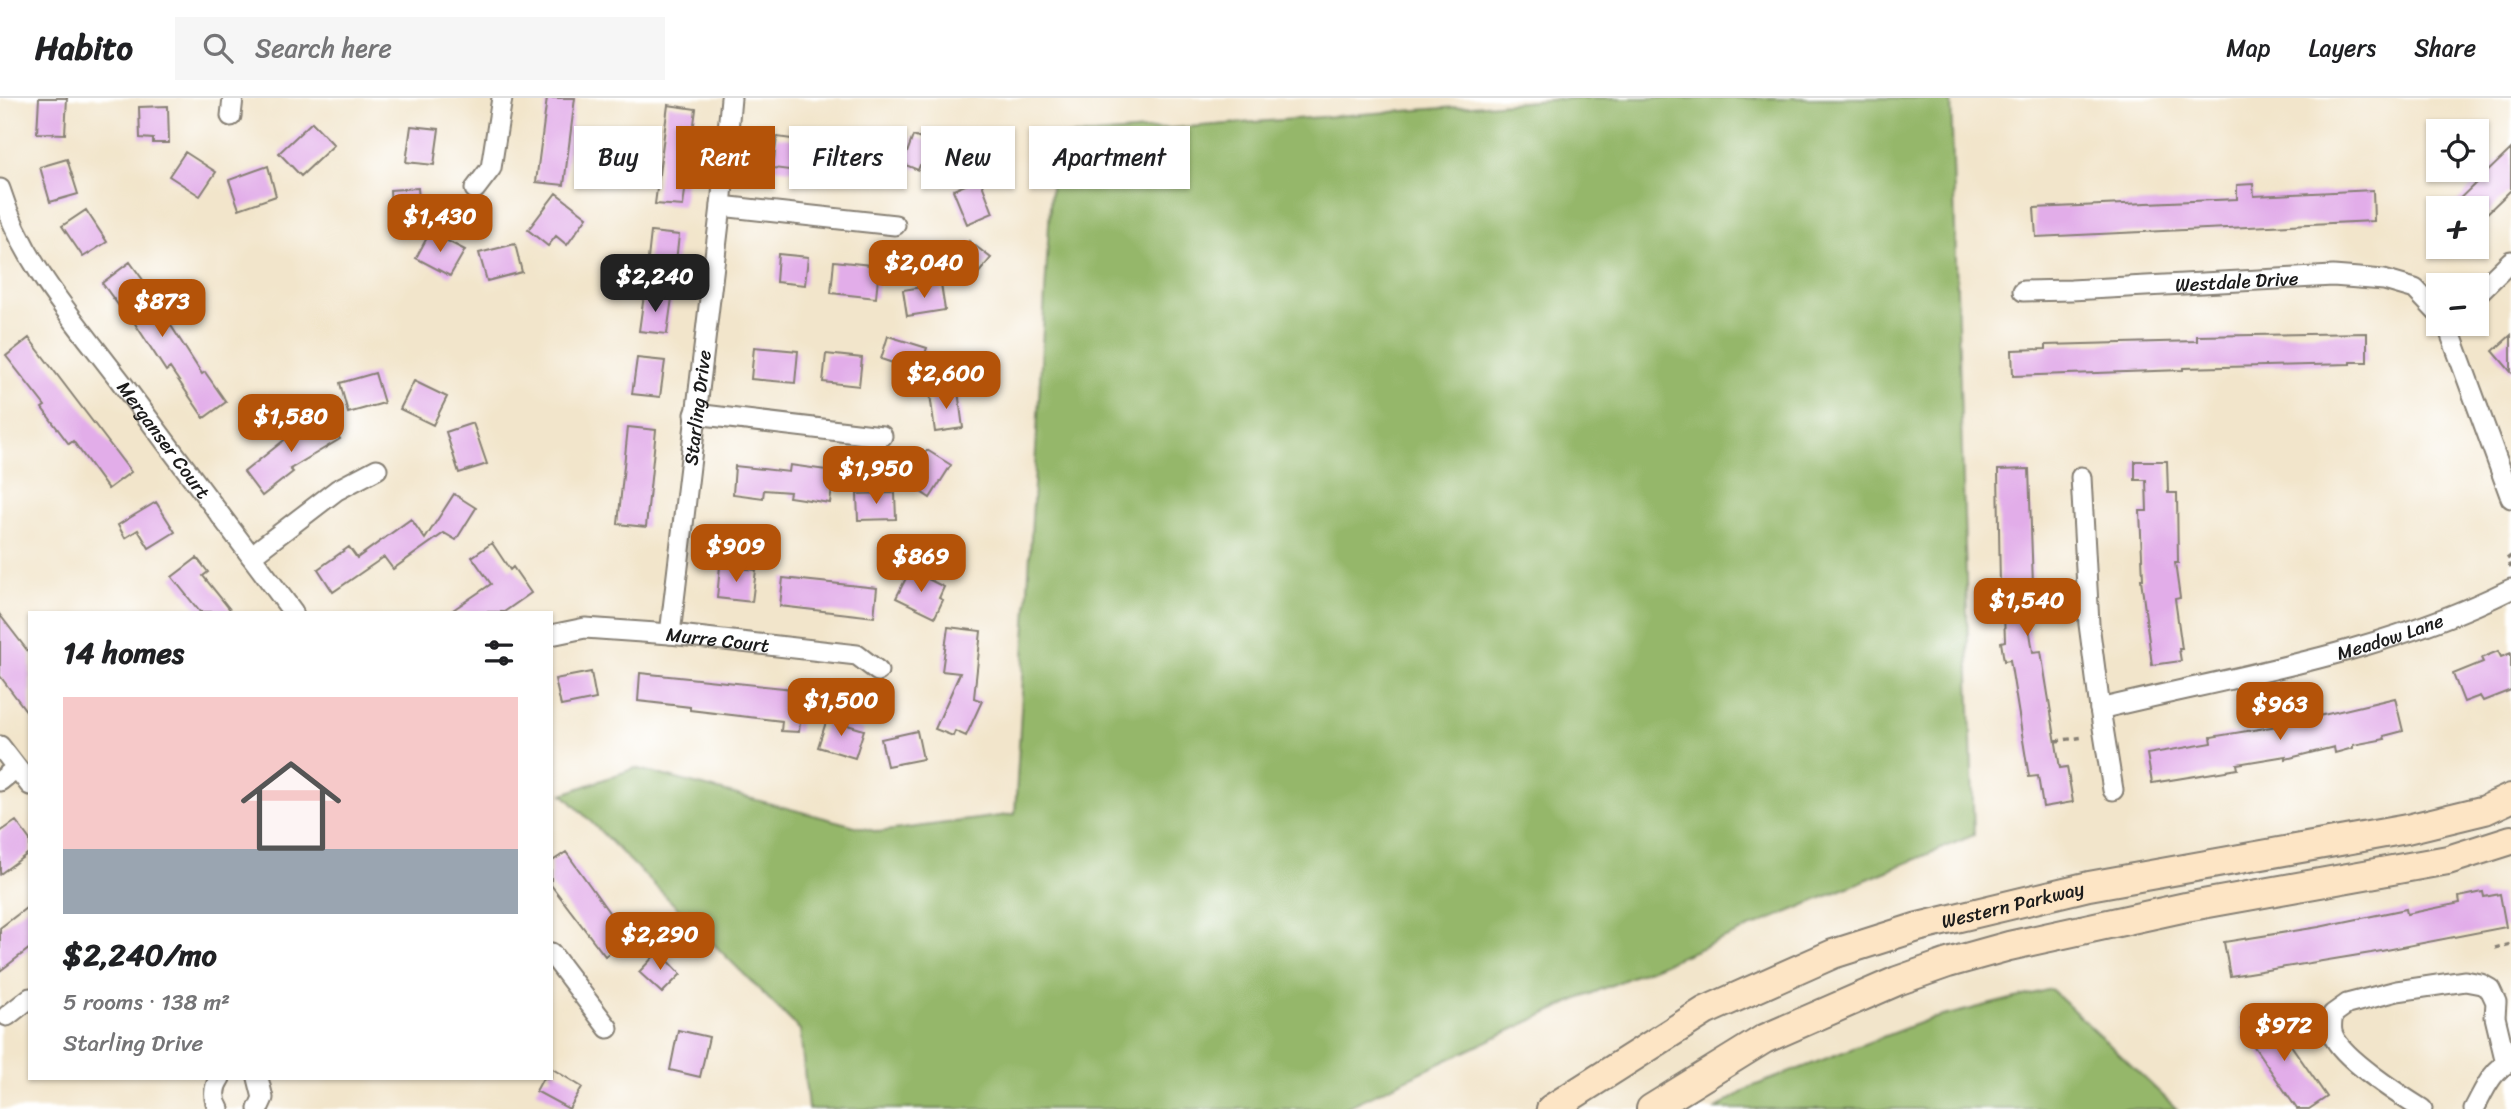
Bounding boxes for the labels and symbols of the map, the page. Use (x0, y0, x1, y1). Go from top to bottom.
pin: $1,430 (383, 194, 497, 254)
pin: $2,040 (867, 240, 981, 300)
pin: $2,240 (598, 254, 712, 314)
street label: Westdale Drive (2174, 262, 2300, 301)
pin: $873 (121, 280, 203, 339)
street label: Starling Drive (674, 348, 721, 467)
pin: $2,600 (889, 352, 1003, 411)
street label: Merganser Court (108, 374, 219, 506)
pin: $1,580 (234, 394, 348, 454)
pin: $1,950 (819, 446, 933, 506)
pin: $909 (695, 524, 777, 584)
pin: $869 (880, 534, 962, 594)
pin: $1,540 (1970, 578, 2084, 638)
street label: Meadow Lane (2333, 604, 2449, 670)
street label: Murre Court (664, 618, 771, 662)
pin: $1,500 (784, 678, 898, 738)
pin: $963 (2239, 682, 2321, 742)
street label: Western Parkway (1938, 872, 2087, 938)
pin: $2,290 (603, 912, 717, 972)
pin: $972 (2243, 1004, 2325, 1063)

